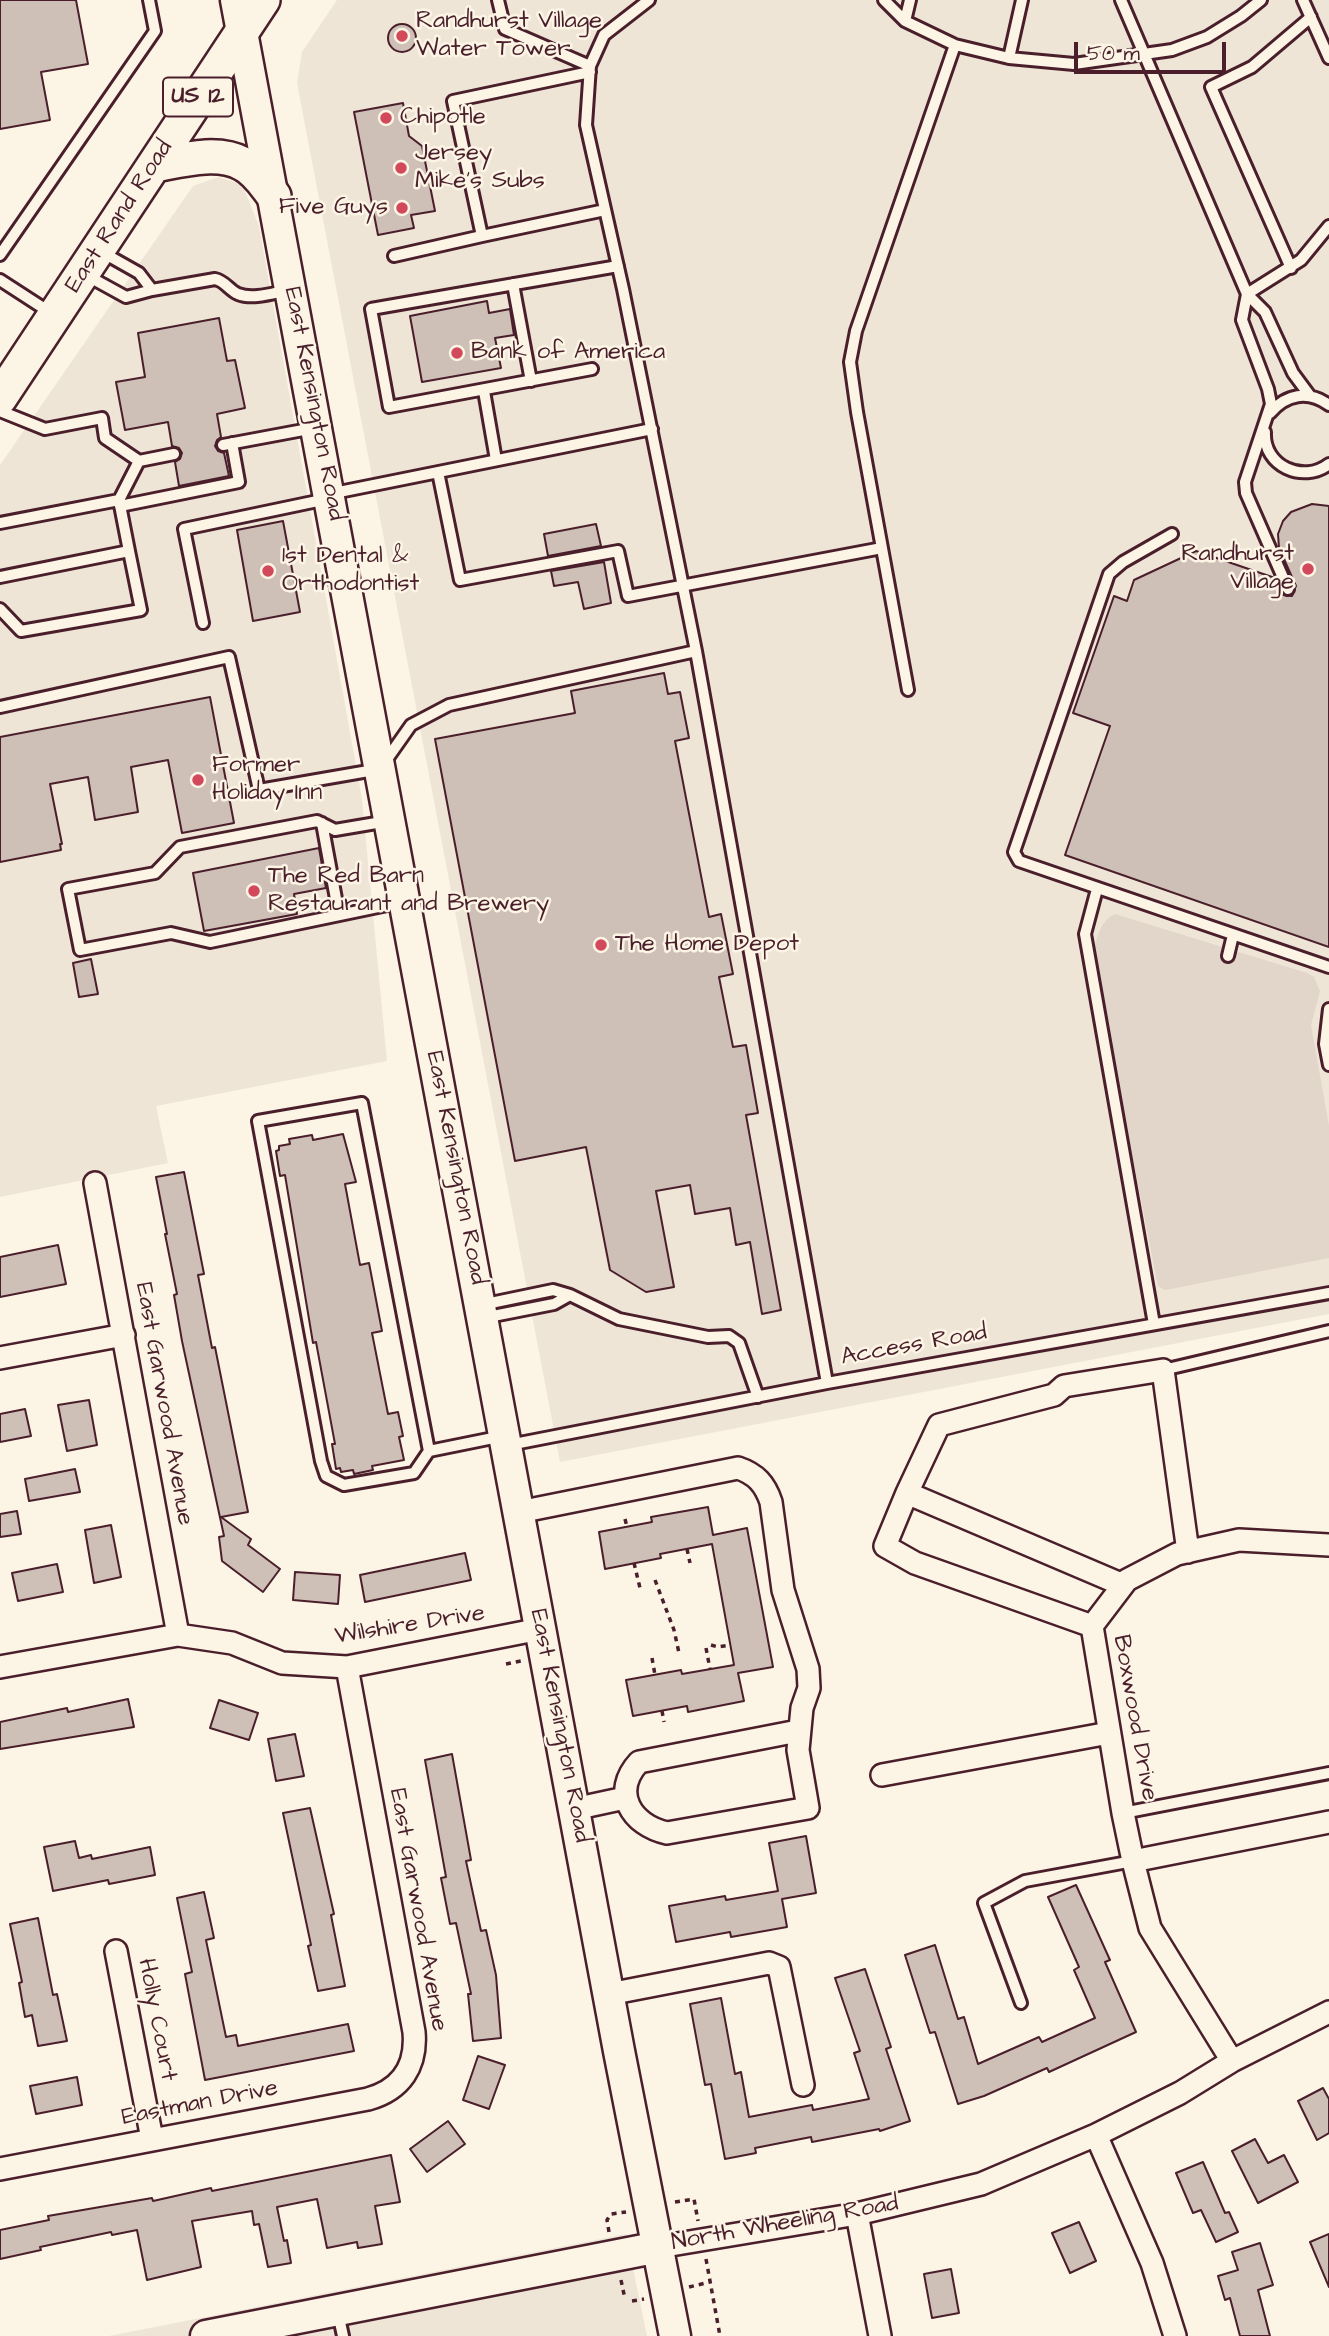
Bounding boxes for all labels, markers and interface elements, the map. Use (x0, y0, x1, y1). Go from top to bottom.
place label: Randhurst Village Water Tower (416, 8, 602, 64)
marker: Randhurst Village Water Tower (394, 28, 410, 44)
scale bar (1077, 28, 1229, 72)
text: 50 m (1087, 39, 1140, 68)
road number: US 12 (163, 78, 233, 116)
place label: Chipotle (400, 104, 486, 132)
marker: Chipotle (378, 110, 394, 126)
street label: East Rand Road (60, 135, 180, 299)
place label: Jersey Mike's Subs (415, 140, 545, 196)
marker: Jersey Mike's Subs (393, 160, 409, 176)
place label: Five Guys (279, 194, 388, 222)
marker: Five Guys (394, 200, 410, 216)
street label: East Kensington Road (276, 285, 350, 523)
place label: Bank of America (471, 339, 665, 367)
marker: Bank of America (449, 345, 465, 361)
place label: Randhurst Village (1181, 541, 1294, 597)
place label: 1st Dental & Orthodontist (282, 543, 419, 599)
marker: Randhurst Village (1300, 561, 1316, 577)
marker: 1st Dental & Orthodontist (260, 563, 276, 579)
place label: Former Holiday Inn (212, 752, 322, 808)
marker: Former Holiday Inn (190, 772, 206, 788)
place label: The Red Barn Restaurant and Brewery (268, 863, 549, 919)
marker: The Red Barn Restaurant and Brewery (246, 883, 262, 899)
place label: The Home Depot (615, 931, 799, 959)
marker: The Home Depot (593, 937, 609, 953)
street label: East Kensington Road (418, 1049, 492, 1287)
street label: East Garwood Avenue (127, 1280, 199, 1528)
street label: Access Road (839, 1319, 989, 1373)
street label: Wilshire Drive (333, 1600, 487, 1652)
street label: East Kensington Road (522, 1607, 596, 1845)
street label: Boxwood Drive (1105, 1633, 1163, 1803)
street label: East Garwood Avenue (381, 1786, 453, 2034)
street label: Holly Court (130, 1956, 182, 2084)
street label: Eastman Drive (119, 2075, 281, 2133)
street label: North Wheeling Road (669, 2190, 901, 2258)

